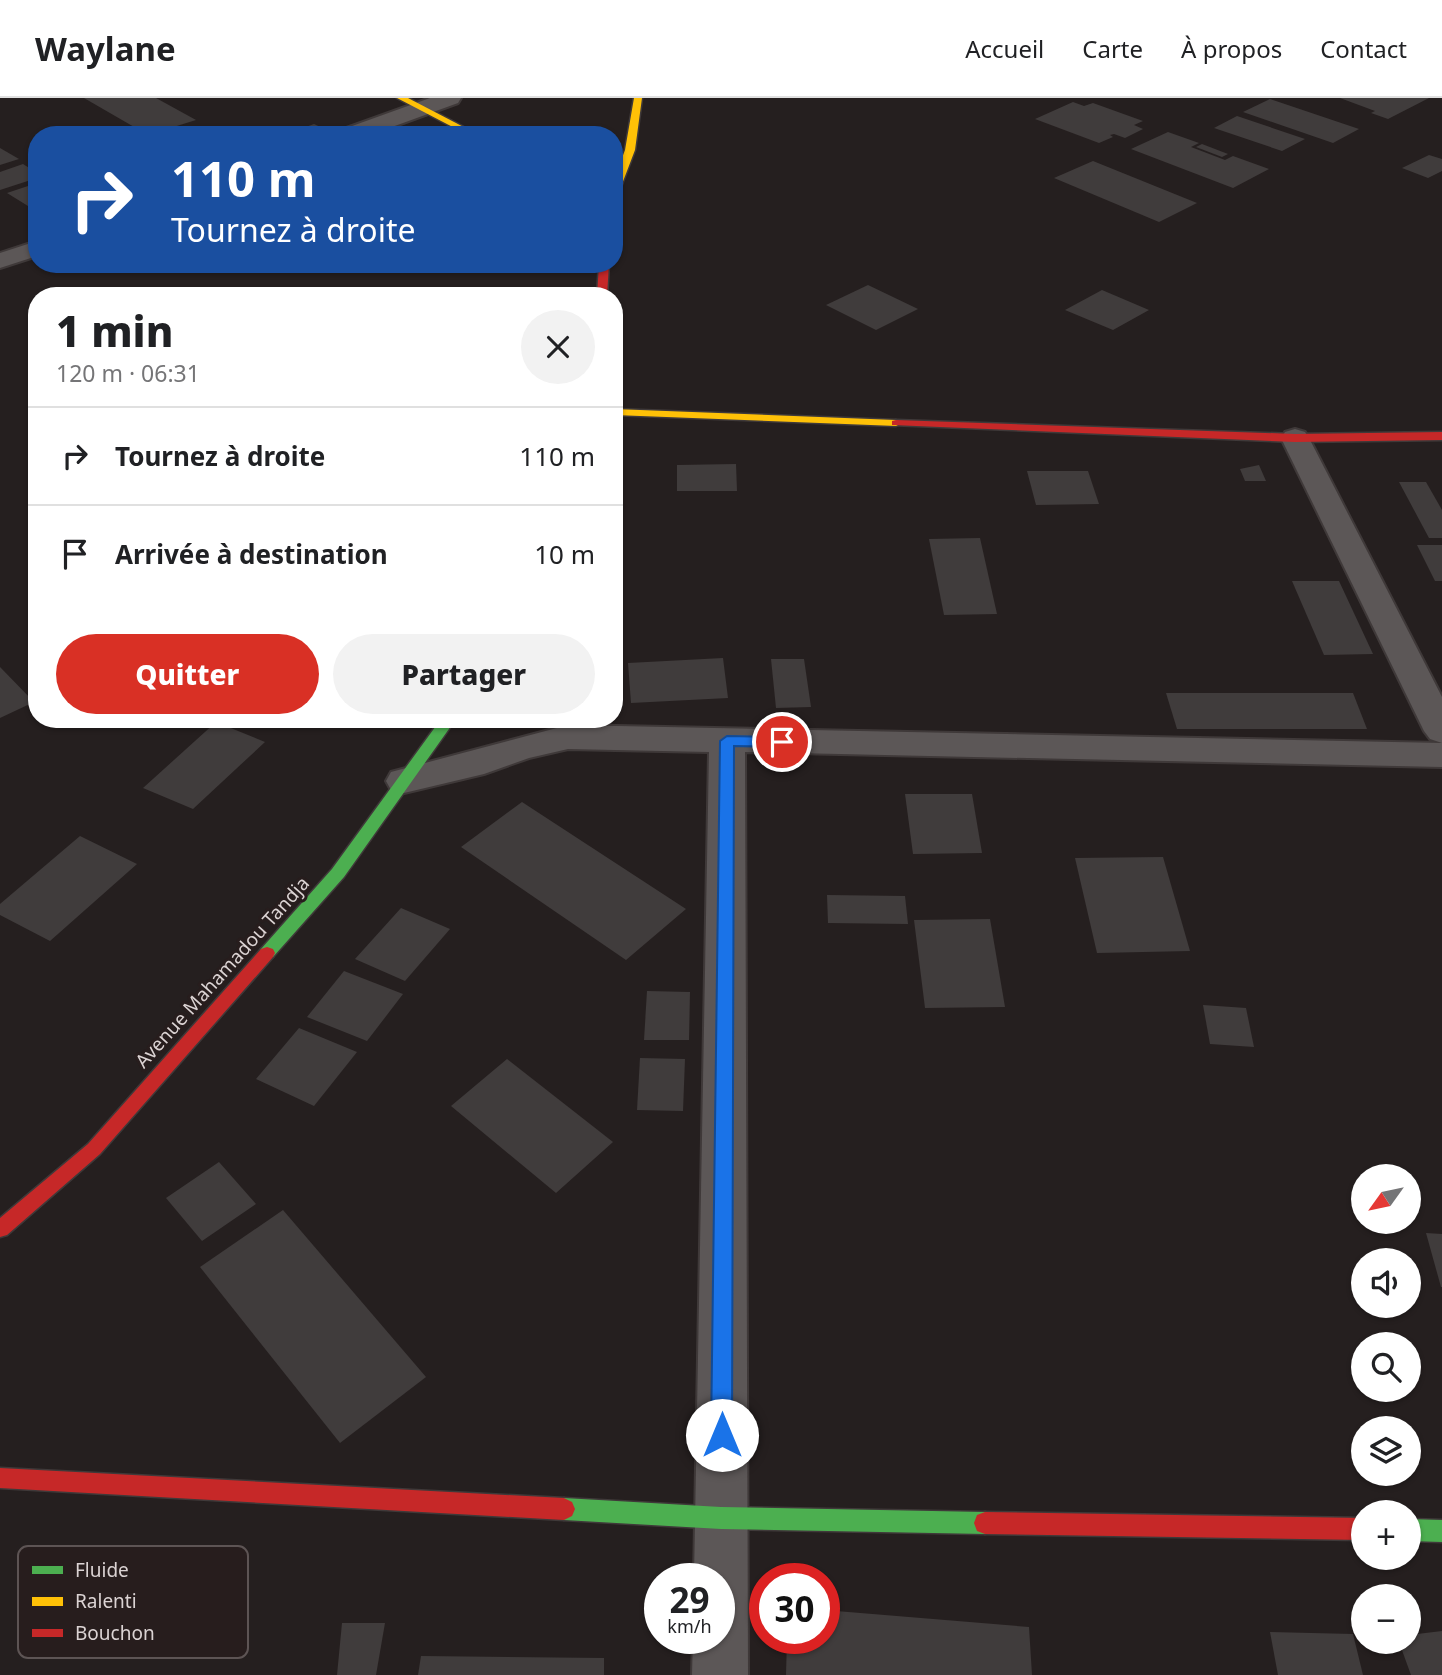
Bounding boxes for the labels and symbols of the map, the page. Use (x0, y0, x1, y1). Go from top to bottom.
pin (752, 712, 812, 772)
street label: Avenue Mahamadou Tandja (129, 871, 315, 1073)
north arrow (1351, 1164, 1421, 1234)
position arrow (685, 1398, 759, 1472)
legend (18, 1546, 248, 1658)
text: Fluide (75, 1557, 129, 1583)
speed limit sign: 30 (749, 1563, 840, 1654)
text: Ralenti (75, 1588, 137, 1614)
text: Bouchon (75, 1620, 155, 1646)

